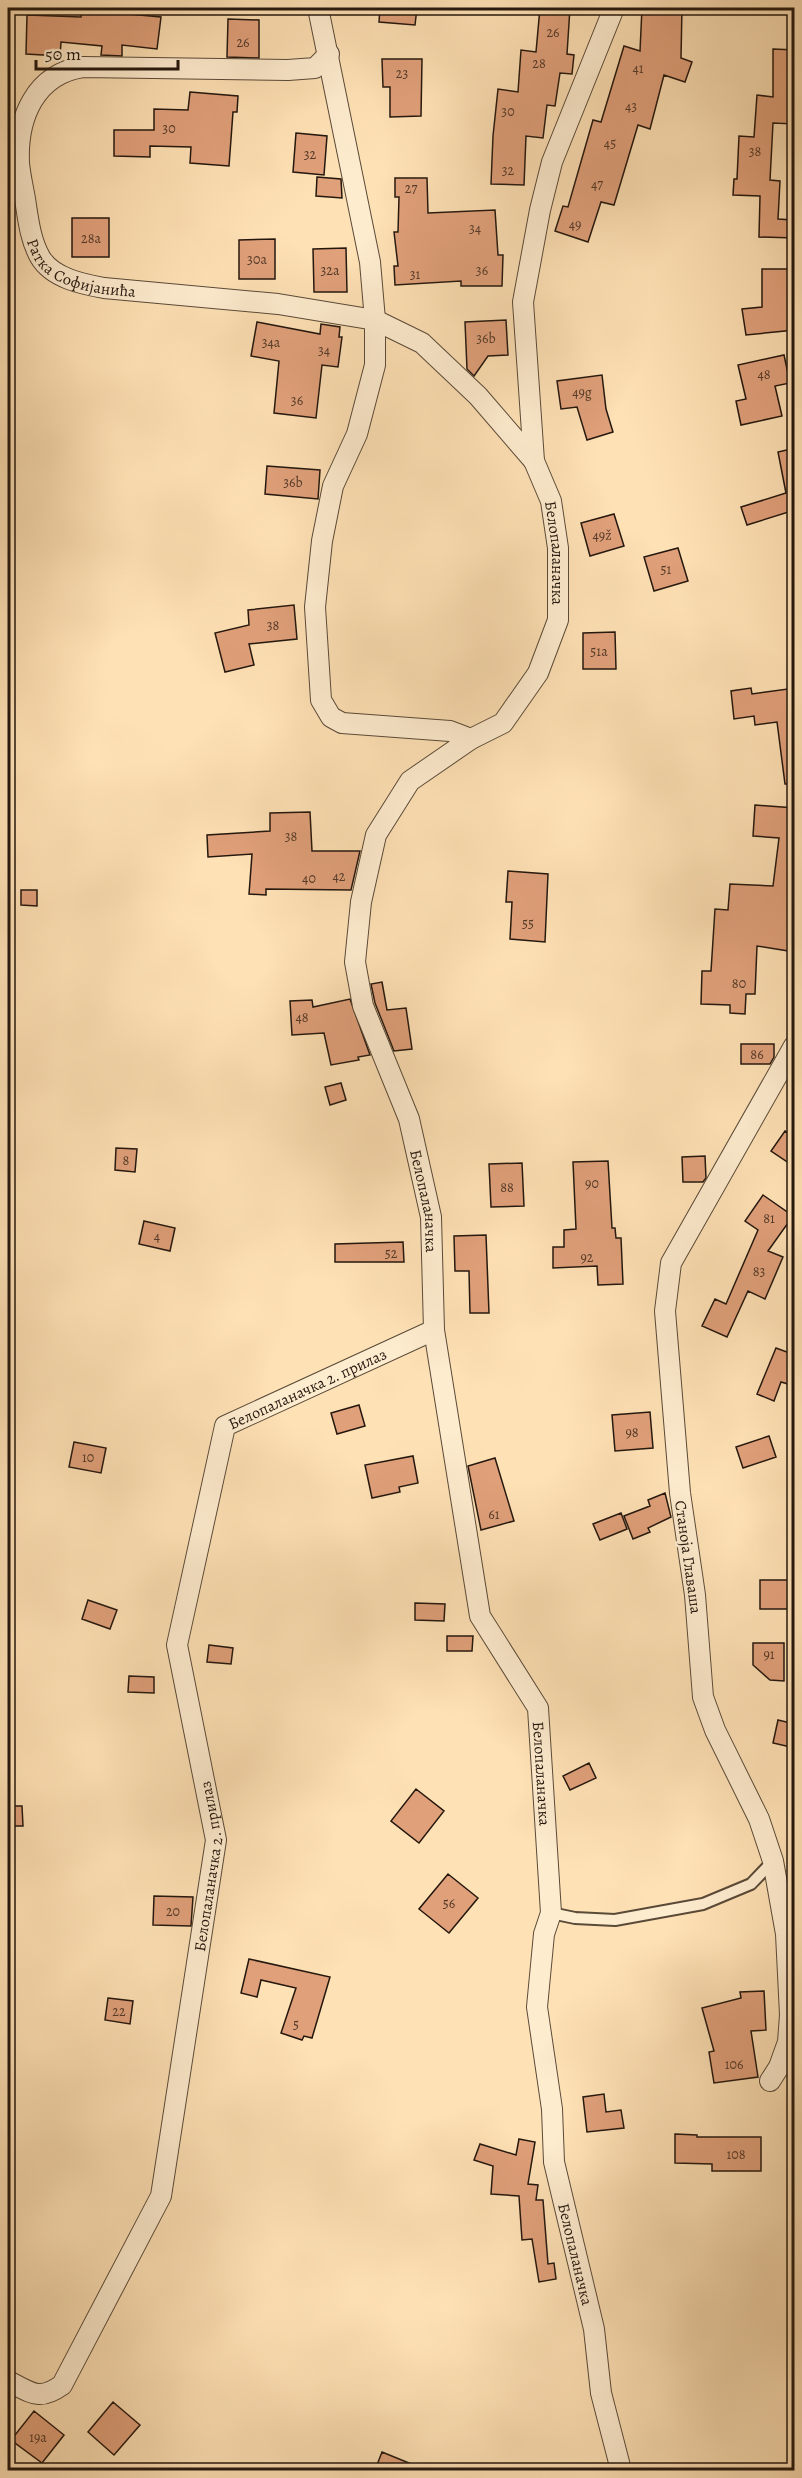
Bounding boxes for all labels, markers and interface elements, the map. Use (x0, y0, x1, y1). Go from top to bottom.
house number: 26 (546, 23, 560, 42)
scale bar (36, 33, 178, 71)
house number: 26 (236, 33, 250, 52)
text: 50 m (45, 42, 81, 66)
house number: 28 (532, 54, 546, 73)
house number: 41 (632, 59, 644, 78)
house number: 23 (396, 64, 408, 83)
house number: 43 (625, 97, 637, 116)
house number: 30 (501, 102, 515, 121)
house number: 30 (162, 119, 176, 138)
house number: 45 (604, 134, 616, 153)
house number: 38 (749, 142, 762, 161)
house number: 32 (304, 145, 317, 164)
house number: 32 (502, 161, 515, 180)
house number: 47 (591, 175, 603, 194)
house number: 27 (405, 179, 417, 198)
house number: 49 (569, 215, 581, 234)
house number: 34 (469, 219, 481, 238)
house number: 28a (81, 229, 101, 248)
street label: Ратка Софијанића (21, 236, 137, 303)
house number: 30a (247, 250, 267, 269)
house number: 32a (321, 261, 340, 280)
house number: 36 (476, 261, 488, 280)
house number: 31 (410, 265, 421, 284)
house number: 36b (476, 329, 496, 348)
house number: 34a (262, 333, 281, 352)
house number: 34 (318, 341, 330, 360)
house number: 48 (757, 365, 771, 384)
house number: 49g (572, 383, 592, 402)
house number: 36 (291, 391, 303, 410)
house number: 36b (283, 473, 303, 492)
street label: Белопаланачка (539, 499, 568, 605)
house number: 49ž (592, 526, 612, 545)
house number: 51 (661, 560, 672, 579)
house number: 38 (267, 616, 280, 635)
house number: 51a (590, 642, 608, 661)
house number: 38 (285, 827, 298, 846)
house number: 42 (333, 867, 346, 886)
house number: 40 (302, 869, 316, 888)
house number: 55 (522, 914, 534, 933)
house number: 80 (732, 974, 746, 993)
house number: 48 (295, 1008, 309, 1027)
house number: 86 (750, 1045, 764, 1064)
street label: Белопаланачка (404, 1147, 442, 1253)
house number: 8 (123, 1151, 130, 1170)
house number: 90 (585, 1174, 599, 1193)
house number: 88 (500, 1178, 514, 1197)
house number: 81 (763, 1209, 775, 1228)
house number: 4 (154, 1227, 160, 1246)
house number: 52 (385, 1244, 398, 1263)
house number: 92 (580, 1248, 594, 1267)
house number: 83 (753, 1262, 765, 1281)
street label: Белопаланачка 2. прилаз (225, 1343, 390, 1435)
house number: 98 (625, 1423, 639, 1442)
house number: 10 (82, 1448, 94, 1467)
street label: Станоја Главаша (669, 1499, 707, 1616)
house number: 61 (488, 1505, 500, 1524)
house number: 91 (763, 1645, 775, 1664)
street label: Белопаланачка (527, 1721, 555, 1827)
street label: Белопаланачка 2. прилаз (189, 1779, 228, 1953)
house number: 56 (443, 1894, 455, 1913)
house number: 20 (166, 1902, 180, 1921)
house number: 22 (112, 2002, 126, 2021)
house number: 5 (293, 2015, 299, 2034)
house number: 106 (725, 2055, 743, 2074)
house number: 108 (726, 2145, 746, 2164)
street label: Белопаланачка (552, 2201, 598, 2308)
house number: 19a (29, 2428, 47, 2447)

